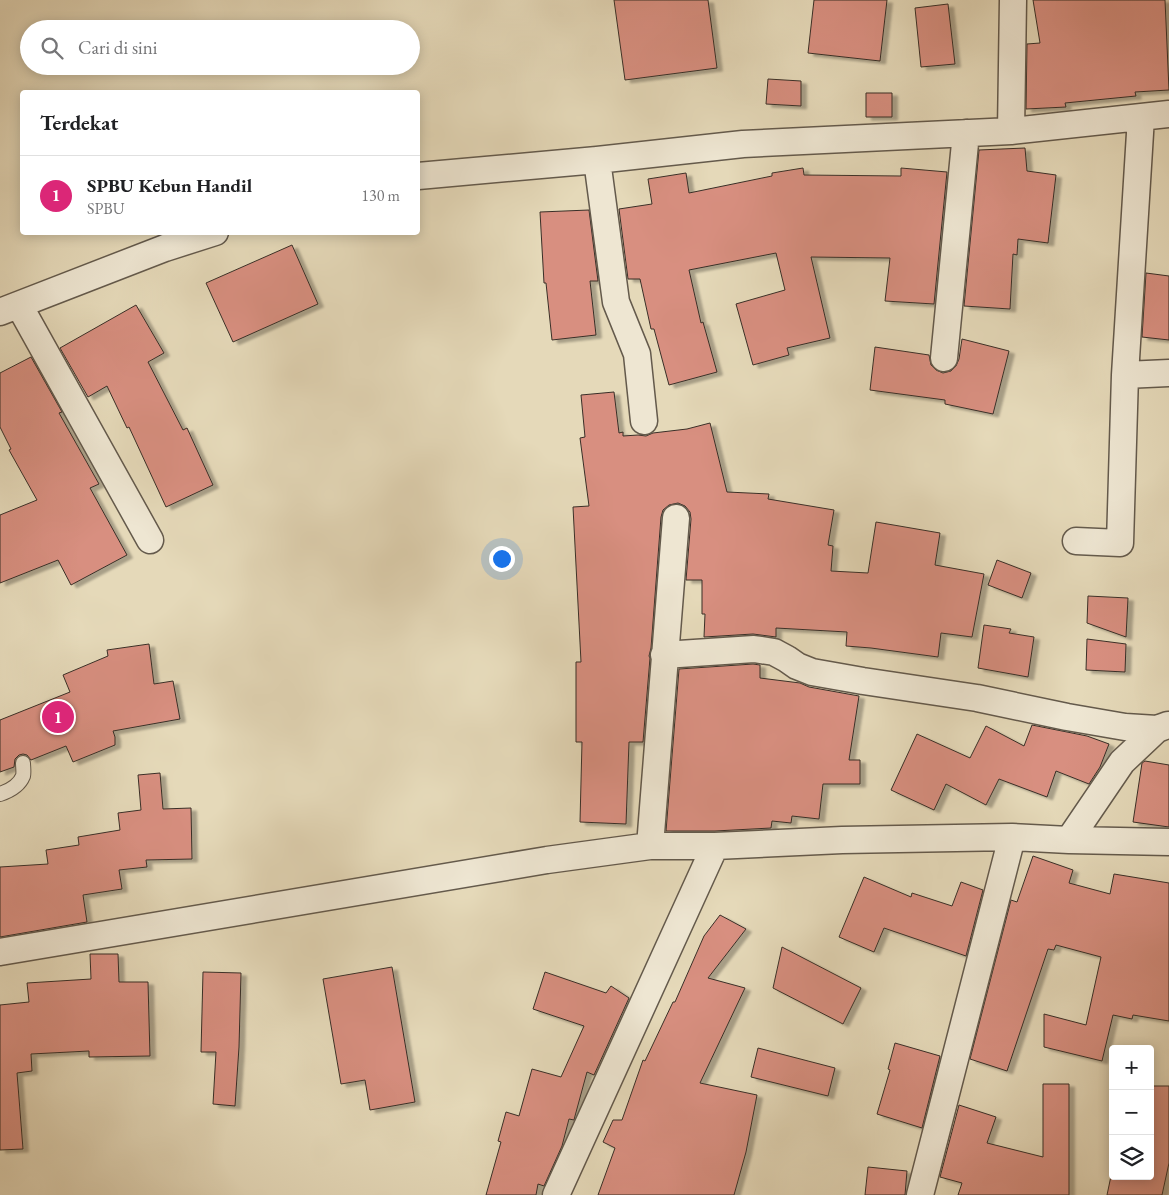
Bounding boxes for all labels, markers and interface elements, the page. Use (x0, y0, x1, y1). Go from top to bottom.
search box (20, 20, 420, 75)
icon: search (38, 34, 66, 62)
text: Cari di sini (78, 35, 157, 60)
text: Terdekat (40, 109, 118, 136)
text: SPBU Kebun Handil (87, 173, 252, 198)
text: 1 (52, 185, 60, 206)
text: 130 m (361, 185, 400, 206)
text: SPBU (87, 198, 124, 219)
your location (489, 546, 515, 572)
pin: 1 (42, 698, 74, 736)
map controls (1109, 1045, 1154, 1180)
button: + (1109, 1045, 1154, 1090)
button: − (1109, 1090, 1154, 1135)
button: layers (1109, 1135, 1154, 1180)

